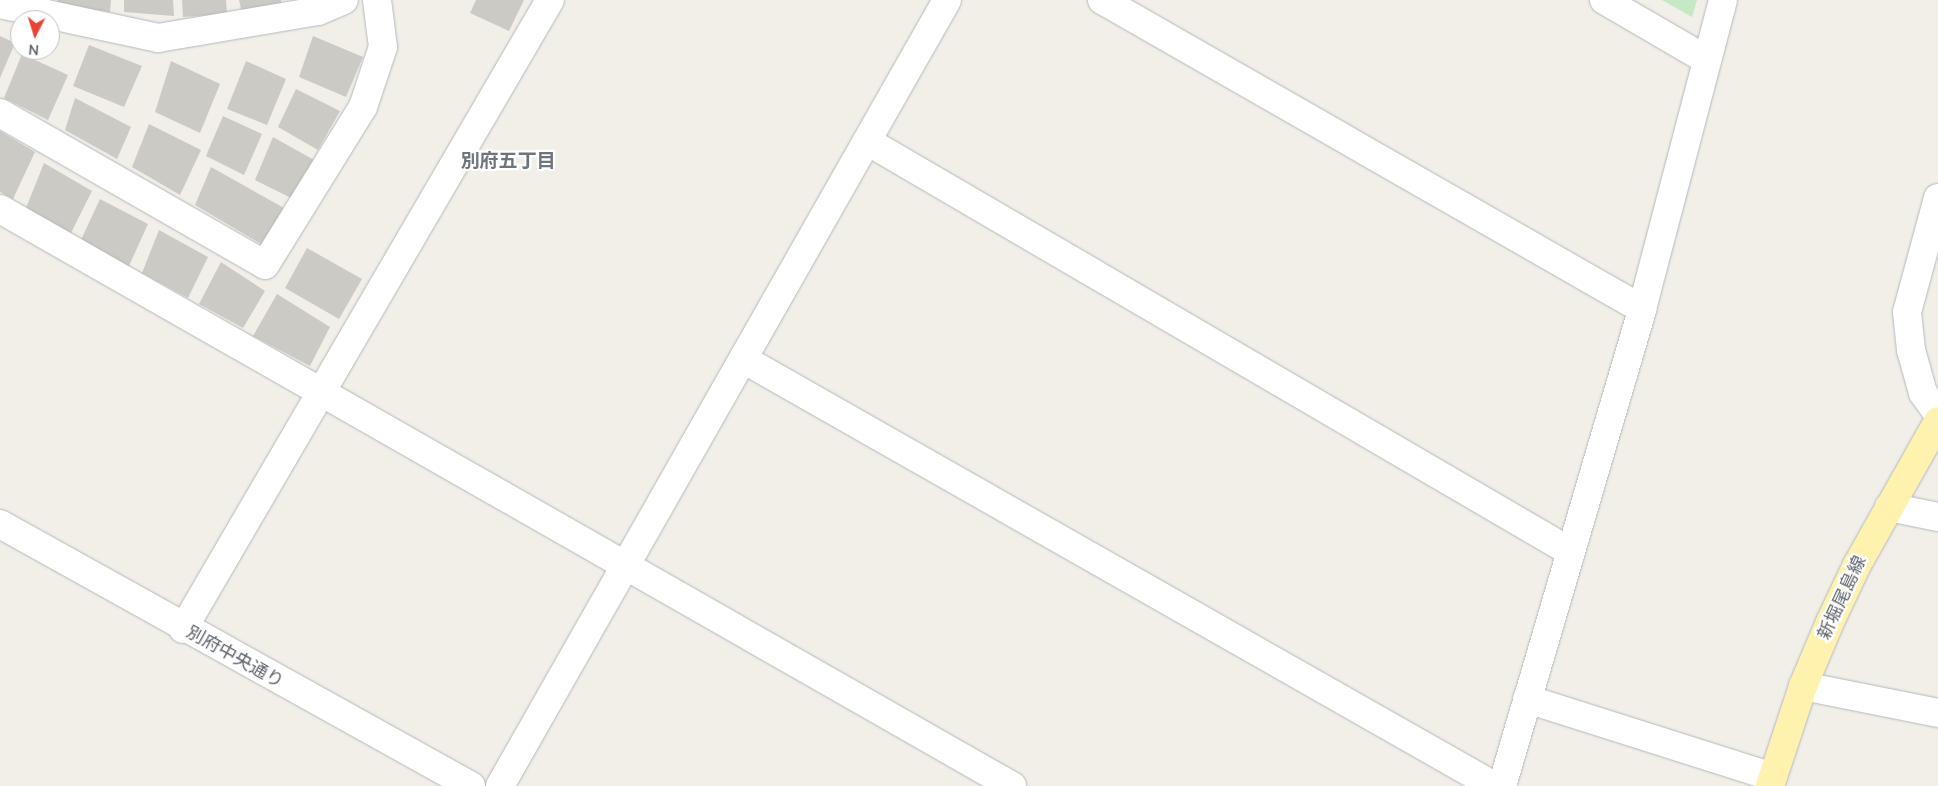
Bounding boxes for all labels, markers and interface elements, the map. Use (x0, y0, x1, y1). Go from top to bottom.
north arrow (10, 10, 60, 60)
text: N (28, 40, 40, 59)
district label: 別府五丁目 (461, 151, 555, 173)
street label: 新堀尾島線 (1813, 553, 1871, 643)
street label: 別府中央通り (183, 621, 287, 693)

